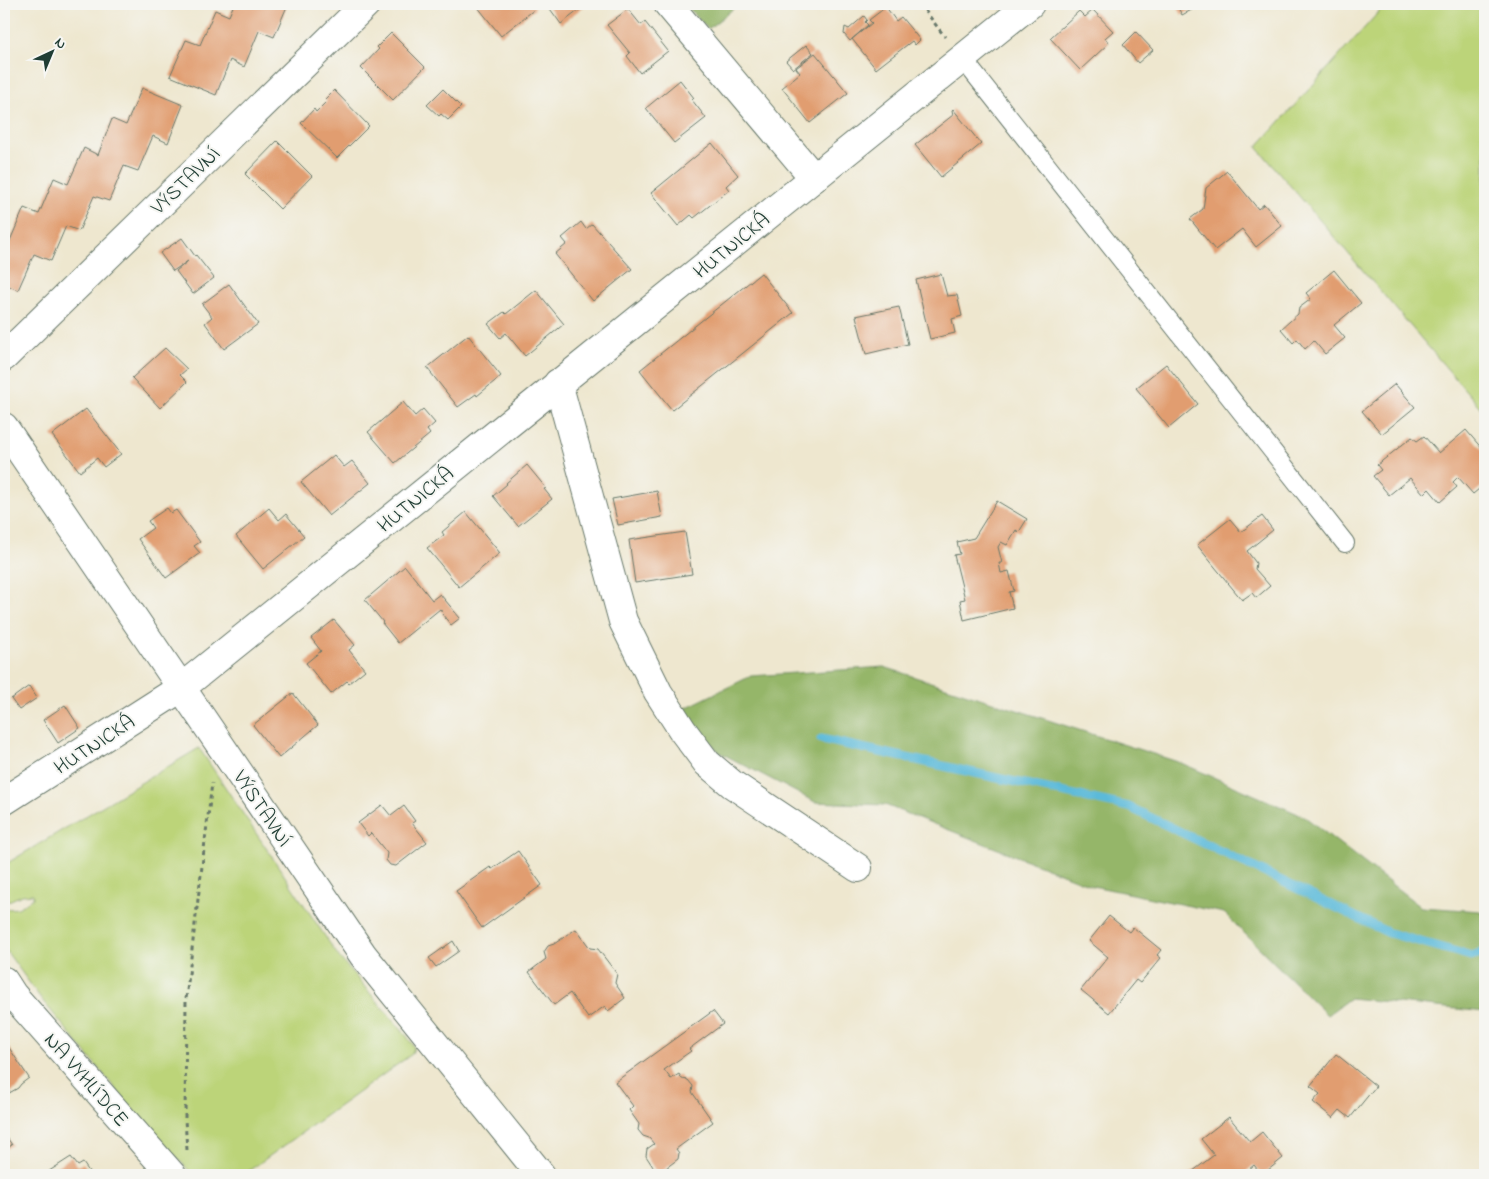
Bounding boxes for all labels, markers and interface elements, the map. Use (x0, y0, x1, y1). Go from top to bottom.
north arrow (28, 28, 78, 78)
text: N (49, 33, 71, 55)
street label: VÝSTAVNÍ (144, 140, 228, 223)
street label: HUTNICKÁ (687, 205, 777, 287)
street label: HUTNICKÁ (371, 459, 461, 541)
street label: HUTNICKÁ (48, 707, 142, 783)
street label: VÝSTAVNÍ (224, 764, 298, 854)
street label: NA VYHLÍDCE (36, 1027, 135, 1134)

